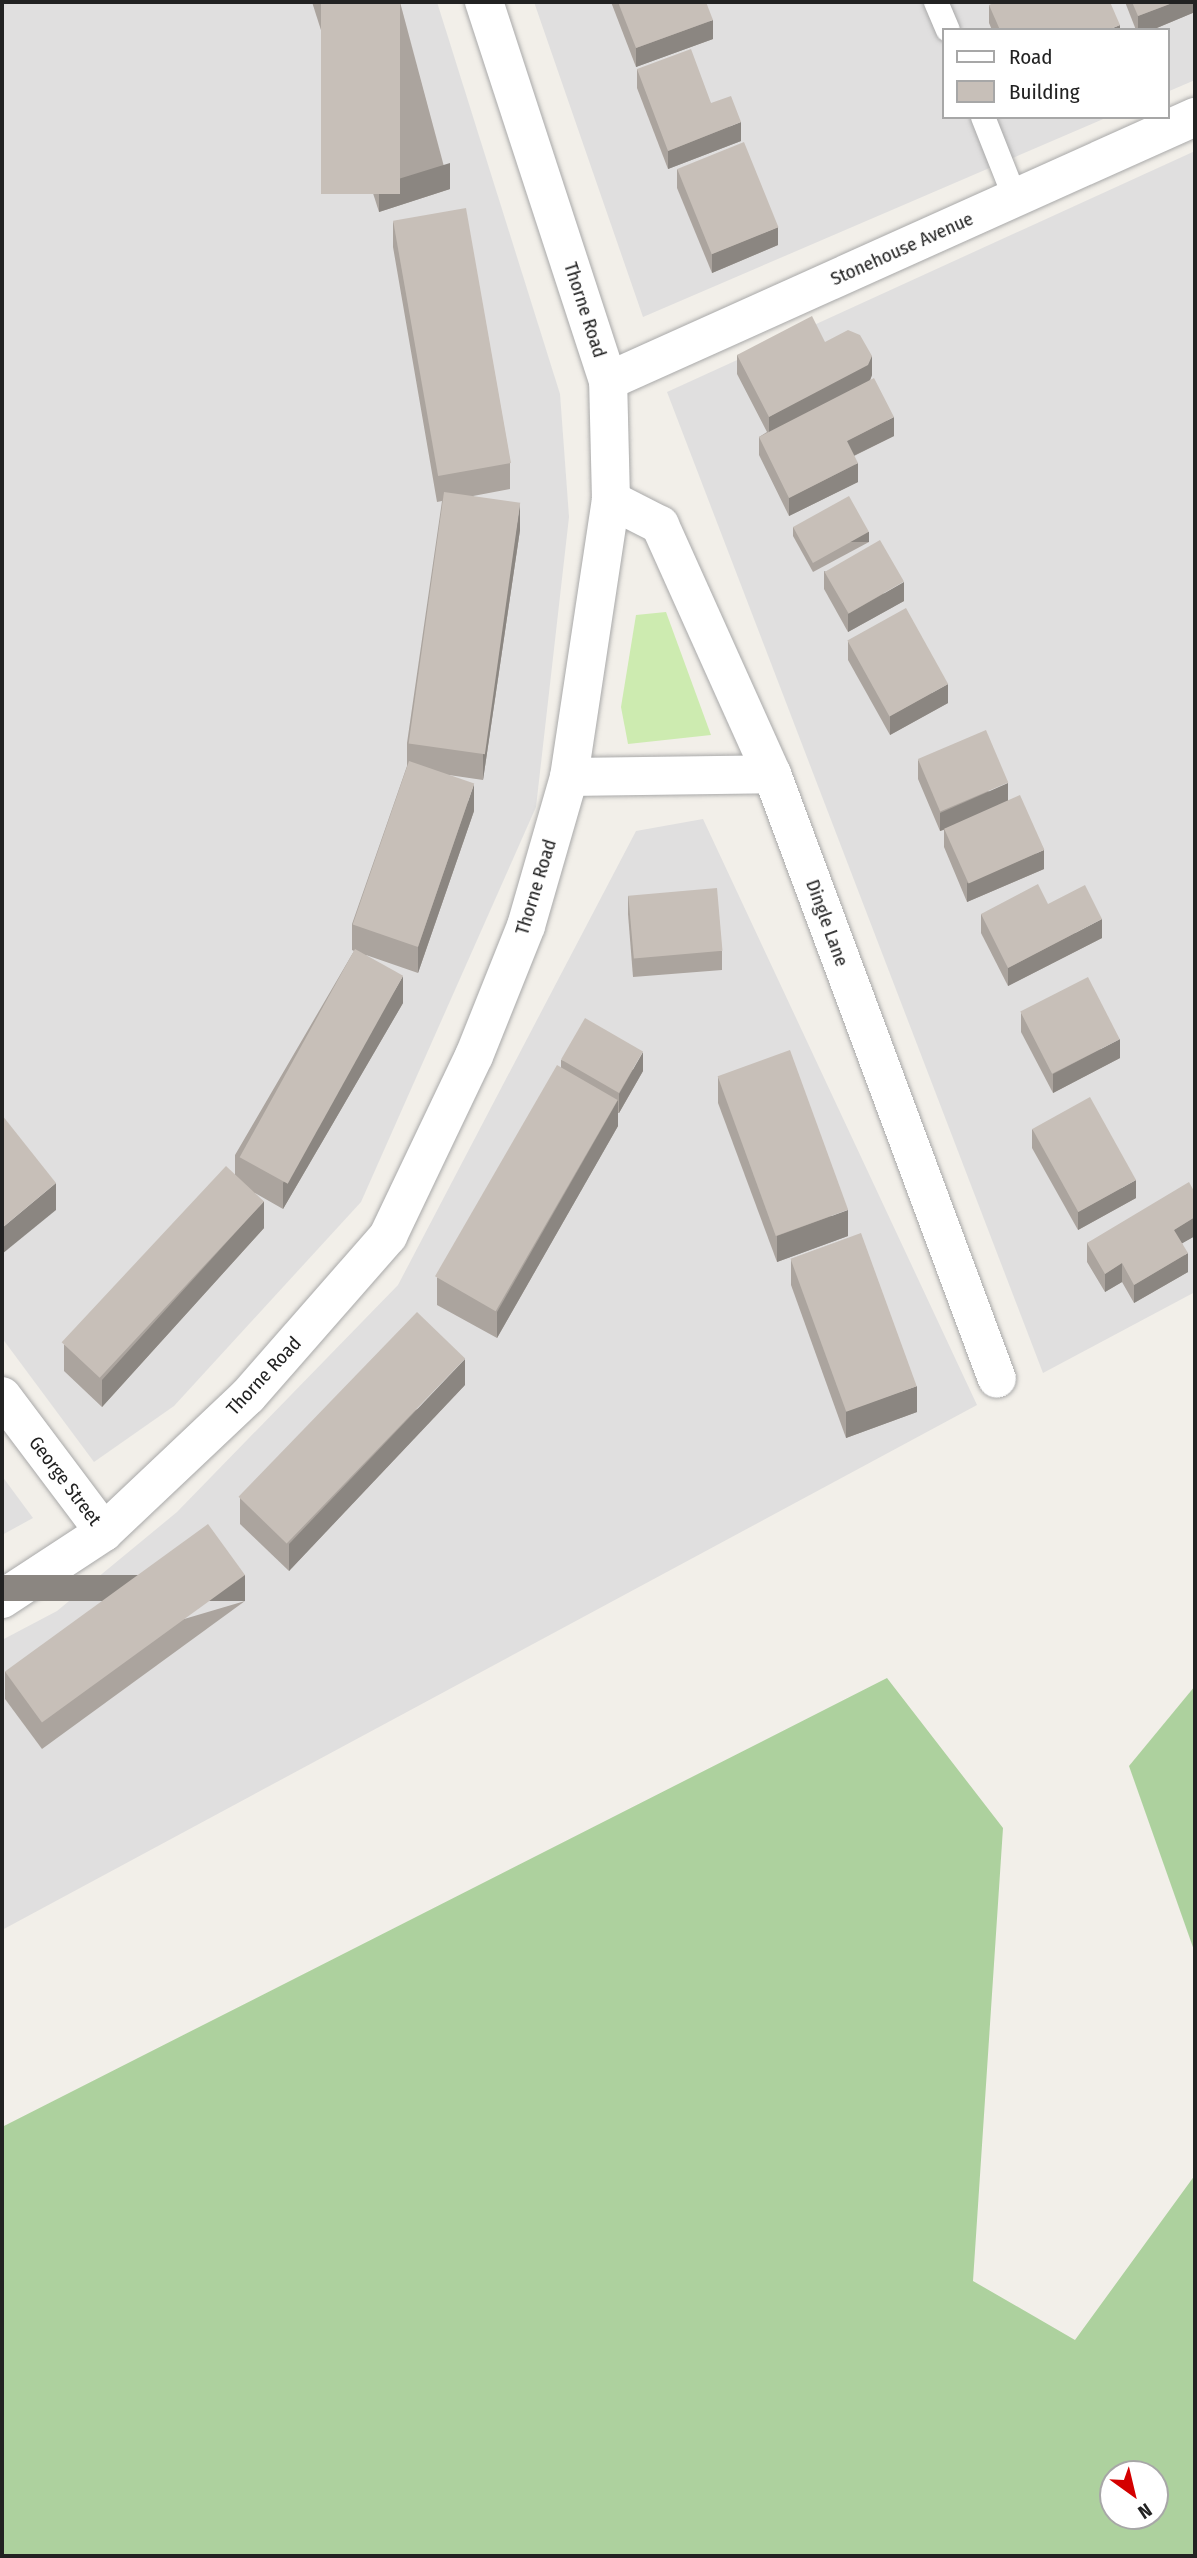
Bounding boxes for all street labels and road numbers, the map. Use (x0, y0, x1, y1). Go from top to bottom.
street label: Stonehouse Avenue (827, 207, 977, 291)
street label: Thorne Road (559, 260, 611, 360)
street label: Thorne Road (511, 836, 561, 938)
street label: Dingle Lane (801, 877, 853, 969)
street label: Thorne Road (222, 1332, 306, 1420)
street label: George Street (24, 1432, 106, 1530)

